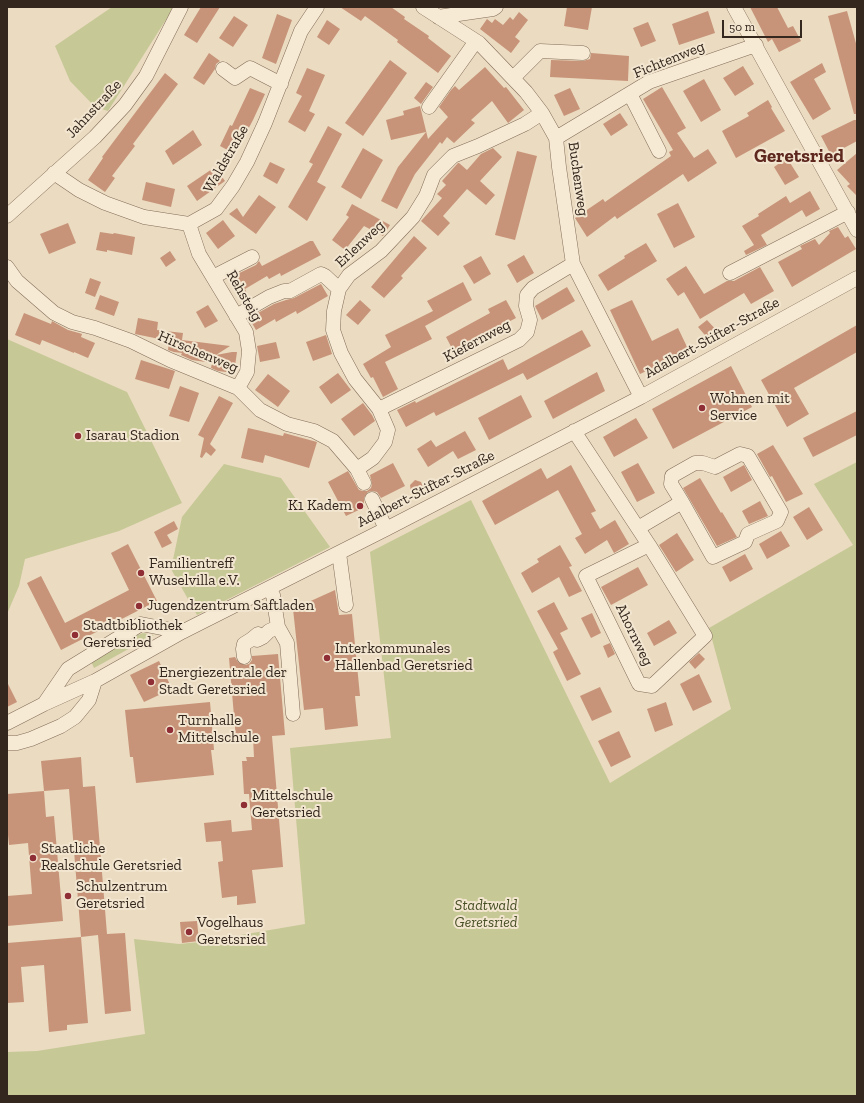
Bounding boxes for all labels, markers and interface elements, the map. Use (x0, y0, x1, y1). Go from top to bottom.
scale bar (724, 12, 804, 38)
text: 50 m (729, 20, 755, 34)
street label: Fichtenweg (631, 38, 707, 82)
street label: Jahnstraße (62, 76, 126, 142)
street label: Waldstraße (199, 122, 253, 196)
street label: Buchenweg (564, 141, 592, 217)
district label: Geretsried (754, 146, 844, 168)
street label: Erlenweg (332, 217, 388, 271)
street label: Rehsteig (222, 267, 266, 325)
street label: Adalbert-Stifter-Straße (641, 293, 783, 383)
street label: Kiefernweg (440, 316, 514, 366)
street label: Hirschenweg (155, 327, 241, 377)
place label: Wohnen mit Service (710, 390, 790, 425)
marker: Wohnen mit Service (697, 403, 707, 413)
place label: Isarau Stadion (86, 427, 179, 445)
marker: Isarau Stadion (73, 431, 83, 441)
street label: Adalbert-Stifter-Straße (354, 447, 498, 531)
place label: K1 Kadem (288, 497, 352, 515)
marker: K1 Kadem (355, 501, 365, 511)
place label: Familientreff Wuselvilla e.V. (149, 555, 240, 590)
marker: Familientreff Wuselvilla e.V. (136, 568, 146, 578)
place label: Jugendzentrum Saftladen (147, 597, 314, 615)
marker: Jugendzentrum Saftladen (134, 601, 144, 611)
street label: Ahornweg (611, 601, 657, 669)
place label: Stadtbibliothek Geretsried (83, 617, 183, 652)
marker: Stadtbibliothek Geretsried (70, 630, 80, 640)
place label: Interkommunales Hallenbad Geretsried (335, 640, 473, 675)
marker: Interkommunales Hallenbad Geretsried (322, 653, 332, 663)
place label: Energiezentrale der Stadt Geretsried (159, 664, 287, 699)
marker: Energiezentrale der Stadt Geretsried (146, 677, 156, 687)
place label: Turnhalle Mittelschule (178, 712, 259, 747)
marker: Turnhalle Mittelschule (165, 725, 175, 735)
place label: Mittelschule Geretsried (252, 787, 333, 822)
marker: Mittelschule Geretsried (239, 800, 249, 810)
place label: Staatliche Realschule Geretsried (41, 840, 182, 875)
marker: Staatliche Realschule Geretsried (28, 853, 38, 863)
place label: Schulzentrum Geretsried (76, 878, 168, 913)
marker: Schulzentrum Geretsried (63, 891, 73, 901)
park label: Stadtwald Geretsried (455, 897, 517, 932)
place label: Vogelhaus Geretsried (197, 914, 266, 949)
marker: Vogelhaus Geretsried (184, 927, 194, 937)

